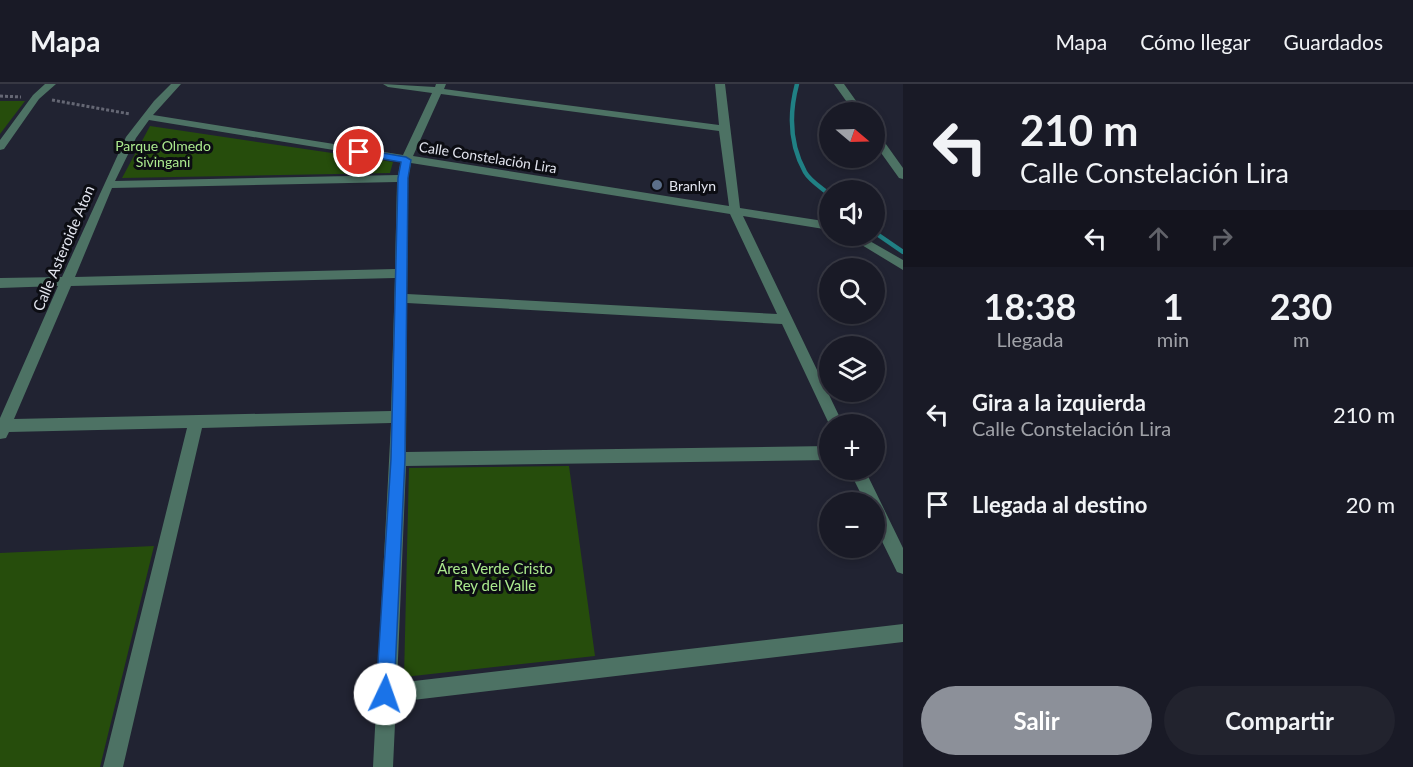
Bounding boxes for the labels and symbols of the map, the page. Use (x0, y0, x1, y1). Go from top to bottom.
north arrow (819, 102, 885, 168)
pin (333, 126, 384, 177)
park label: Parque Olmedo Sivingani (115, 137, 211, 170)
street label: Calle Constelación Lira (418, 138, 558, 176)
place label: Branlyn (669, 177, 716, 194)
marker: Branlyn (650, 178, 664, 192)
street label: Calle Asteroide Aton (28, 183, 98, 313)
park label: Área Verde Cristo Rey del Valle (437, 559, 553, 594)
position arrow (353, 662, 417, 726)

